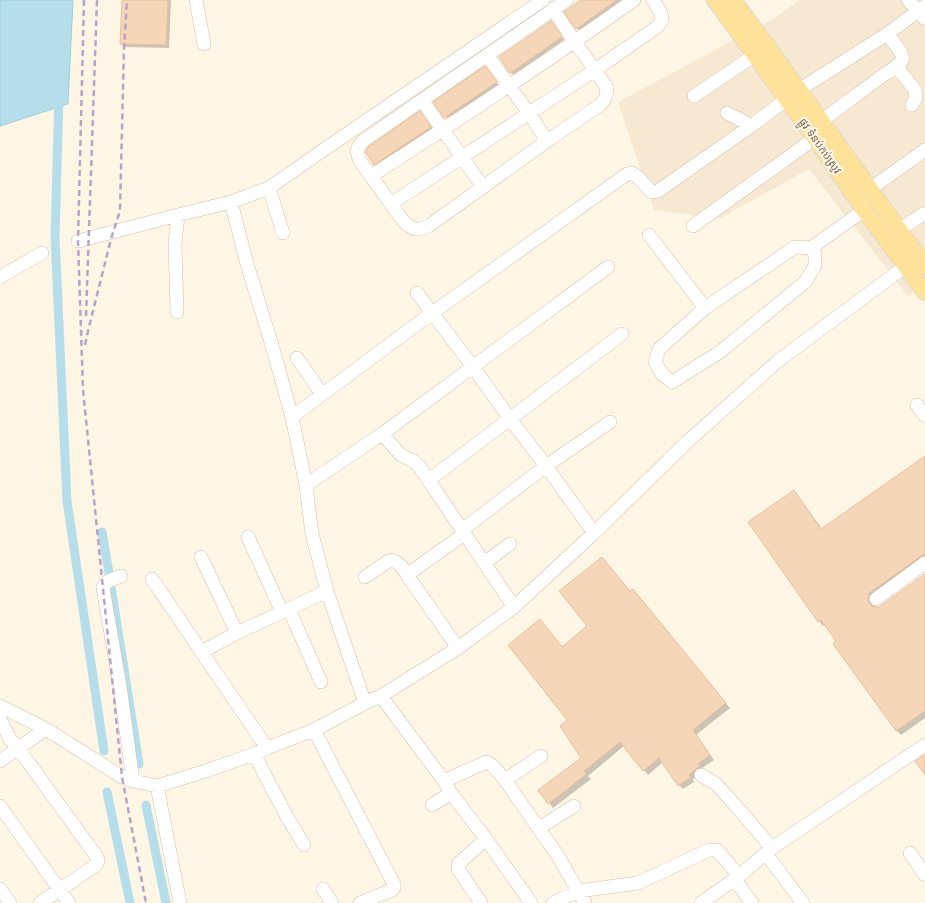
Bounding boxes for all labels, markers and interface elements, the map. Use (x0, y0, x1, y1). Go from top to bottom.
street label: ផ្លូវ ទំនប់កប់ស្រូវ (793, 115, 845, 179)

